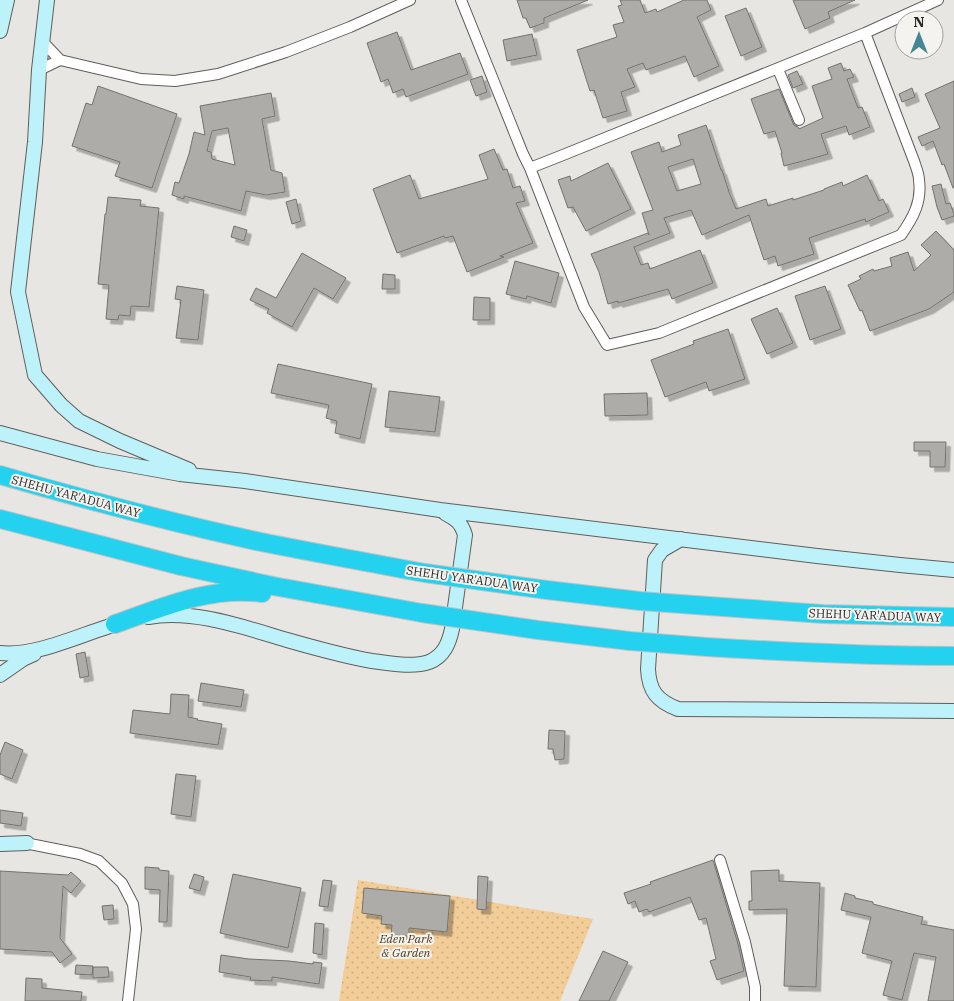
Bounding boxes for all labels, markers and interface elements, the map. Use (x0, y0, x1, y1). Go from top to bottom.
north arrow (894, 10, 944, 60)
text: N (913, 13, 925, 31)
street label: SHEHU YAR'ADUA WAY (10, 472, 142, 520)
street label: SHEHU YAR'ADUA WAY (405, 562, 539, 596)
street label: SHEHU YAR'ADUA WAY (808, 605, 942, 625)
park label: Eden Park & Garden (378, 931, 433, 960)

